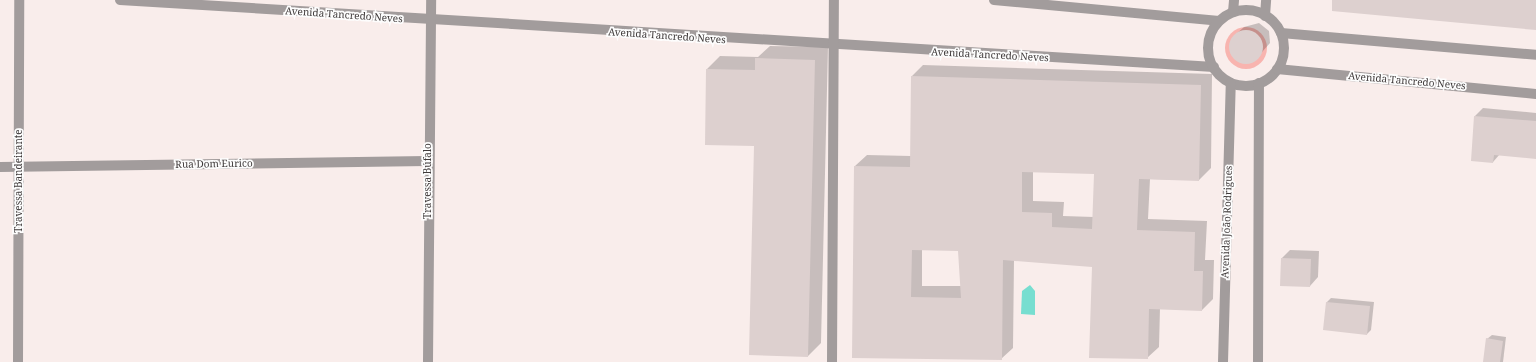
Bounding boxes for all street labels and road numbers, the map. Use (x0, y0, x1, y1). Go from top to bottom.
street label: Avenida Tancredo Neves (285, 5, 403, 25)
street label: Avenida Tancredo Neves (608, 26, 726, 46)
street label: Avenida Tancredo Neves (931, 46, 1049, 64)
street label: Avenida Tancredo Neves (1348, 70, 1466, 92)
street label: Travessa Bandeirante (13, 129, 25, 233)
street label: Travessa Búfalo (422, 143, 434, 219)
street label: Rua Dom Eurico (175, 157, 253, 171)
street label: Avenida João Rodrigues (1219, 165, 1235, 279)

